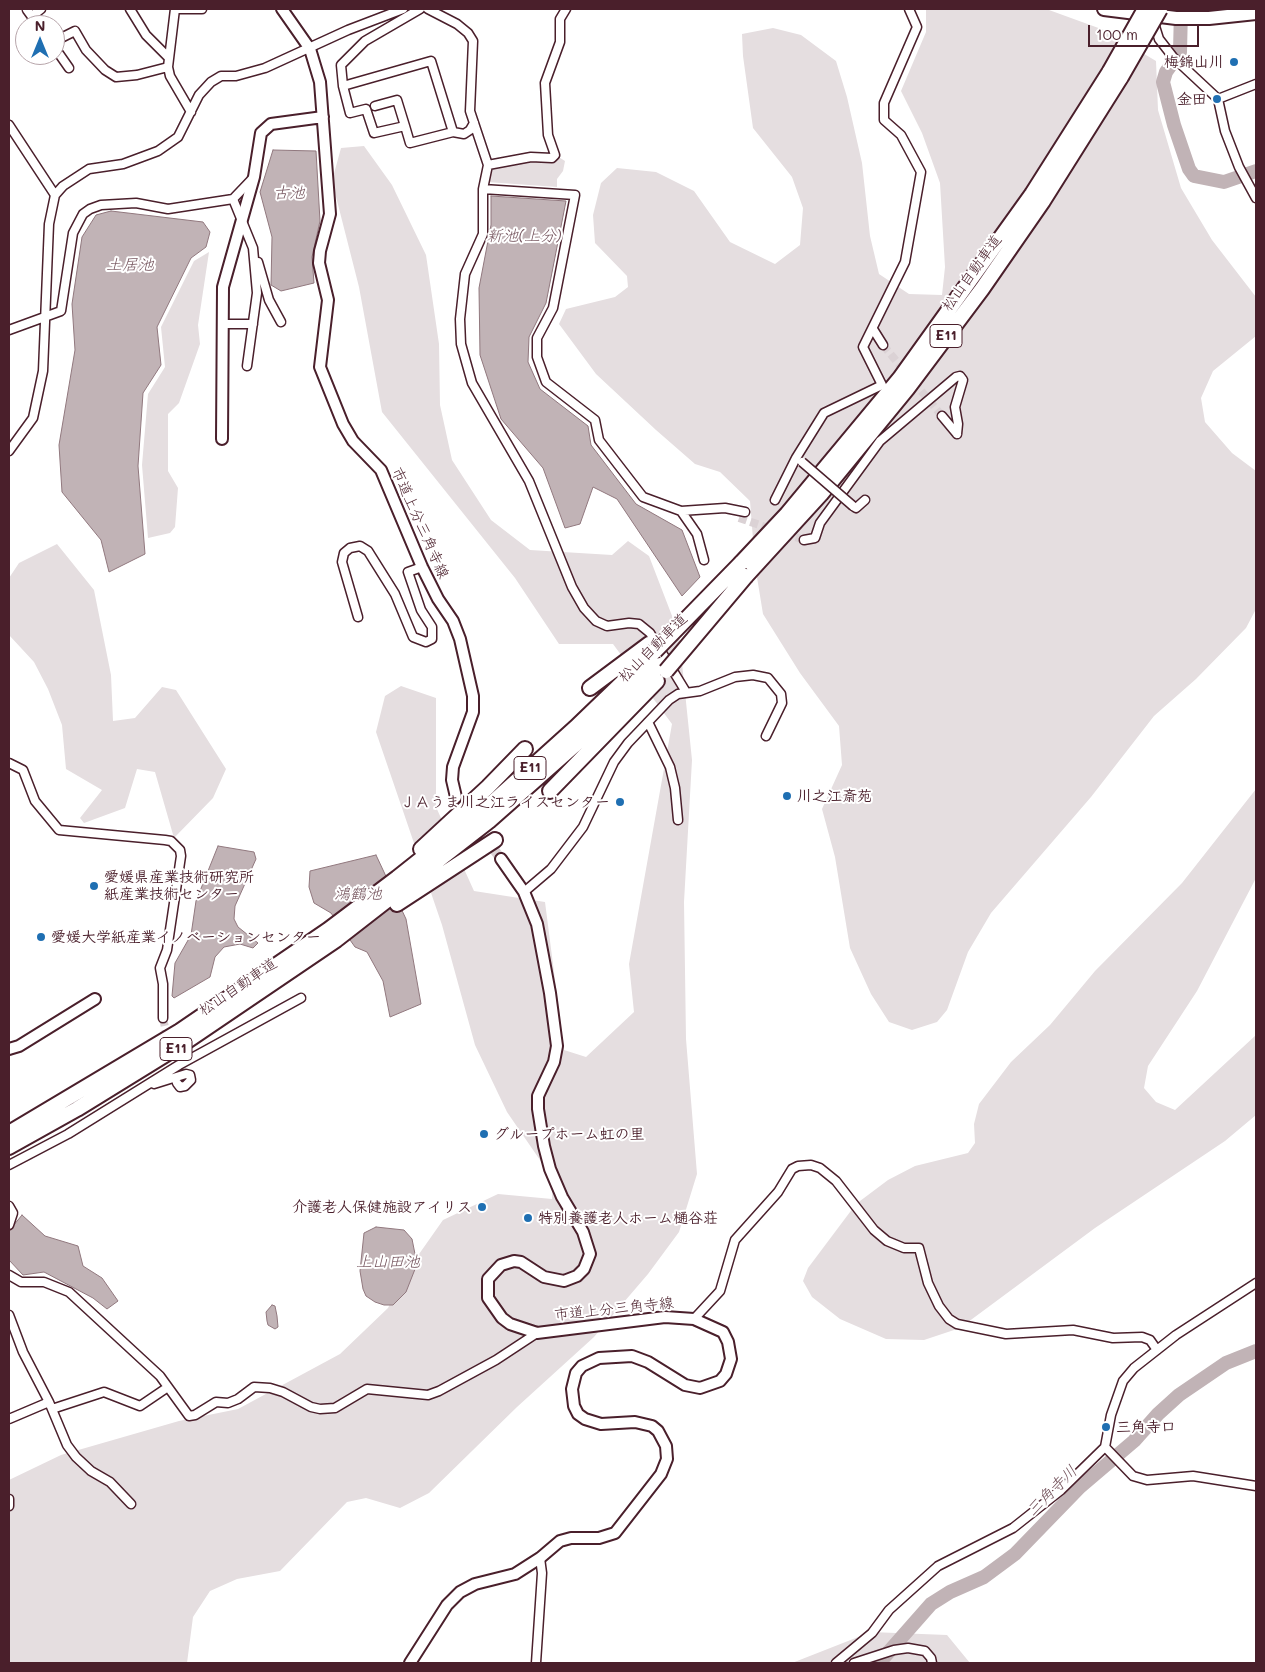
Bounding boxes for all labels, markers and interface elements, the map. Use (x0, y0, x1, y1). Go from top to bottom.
north arrow (15, 15, 65, 65)
scale bar (1090, 15, 1201, 47)
text: N (35, 16, 45, 35)
text: 100 m (1096, 24, 1138, 44)
place label: 梅錦山川 (1164, 53, 1224, 71)
marker: 梅錦山川 (1228, 56, 1240, 68)
place label: 金田 (1177, 90, 1207, 108)
marker: 金田 (1211, 93, 1223, 105)
water label: 古池 (273, 183, 305, 203)
water label: 新池(上分) (487, 226, 561, 246)
street label: 松山自動車道 (938, 231, 1006, 315)
water label: 土居池 (106, 255, 154, 275)
road number: E11 (930, 324, 962, 348)
street label: 市道上分三角寺線 (387, 465, 453, 581)
street label: 松山自動車道 (615, 610, 691, 686)
road number: E11 (514, 756, 546, 780)
place label: 川之江斎苑 (797, 787, 872, 805)
marker: 川之江斎苑 (781, 790, 793, 802)
place label: ＪＡうま川之江ライスセンター (400, 793, 610, 811)
marker: ＪＡうま川之江ライスセンター (614, 796, 626, 808)
place label: 愛媛県産業技術研究所 紙産業技術センター (104, 868, 254, 903)
marker: 愛媛県産業技術研究所 紙産業技術センター (88, 880, 100, 892)
water label: 鴻鶴池 (334, 884, 382, 904)
place label: 愛媛大学紙産業イノベーションセンター (51, 928, 321, 946)
marker: 愛媛大学紙産業イノベーションセンター (35, 931, 47, 943)
street label: 松山自動車道 (196, 954, 280, 1020)
road number: E11 (160, 1038, 192, 1060)
place label: グループホーム虹の里 (494, 1125, 645, 1143)
marker: グループホーム虹の里 (478, 1128, 490, 1140)
place label: 介護老人保健施設アイリス (292, 1198, 472, 1216)
marker: 介護老人保健施設アイリス (476, 1201, 488, 1213)
place label: 特別養護老人ホーム樋谷荘 (538, 1209, 718, 1227)
marker: 特別養護老人ホーム樋谷荘 (522, 1212, 534, 1224)
water label: 上山田池 (356, 1252, 420, 1272)
street label: 市道上分三角寺線 (553, 1294, 675, 1324)
place label: 三角寺口 (1116, 1418, 1176, 1436)
marker: 三角寺口 (1100, 1421, 1112, 1433)
water label: 三角寺川 (1023, 1462, 1081, 1520)

